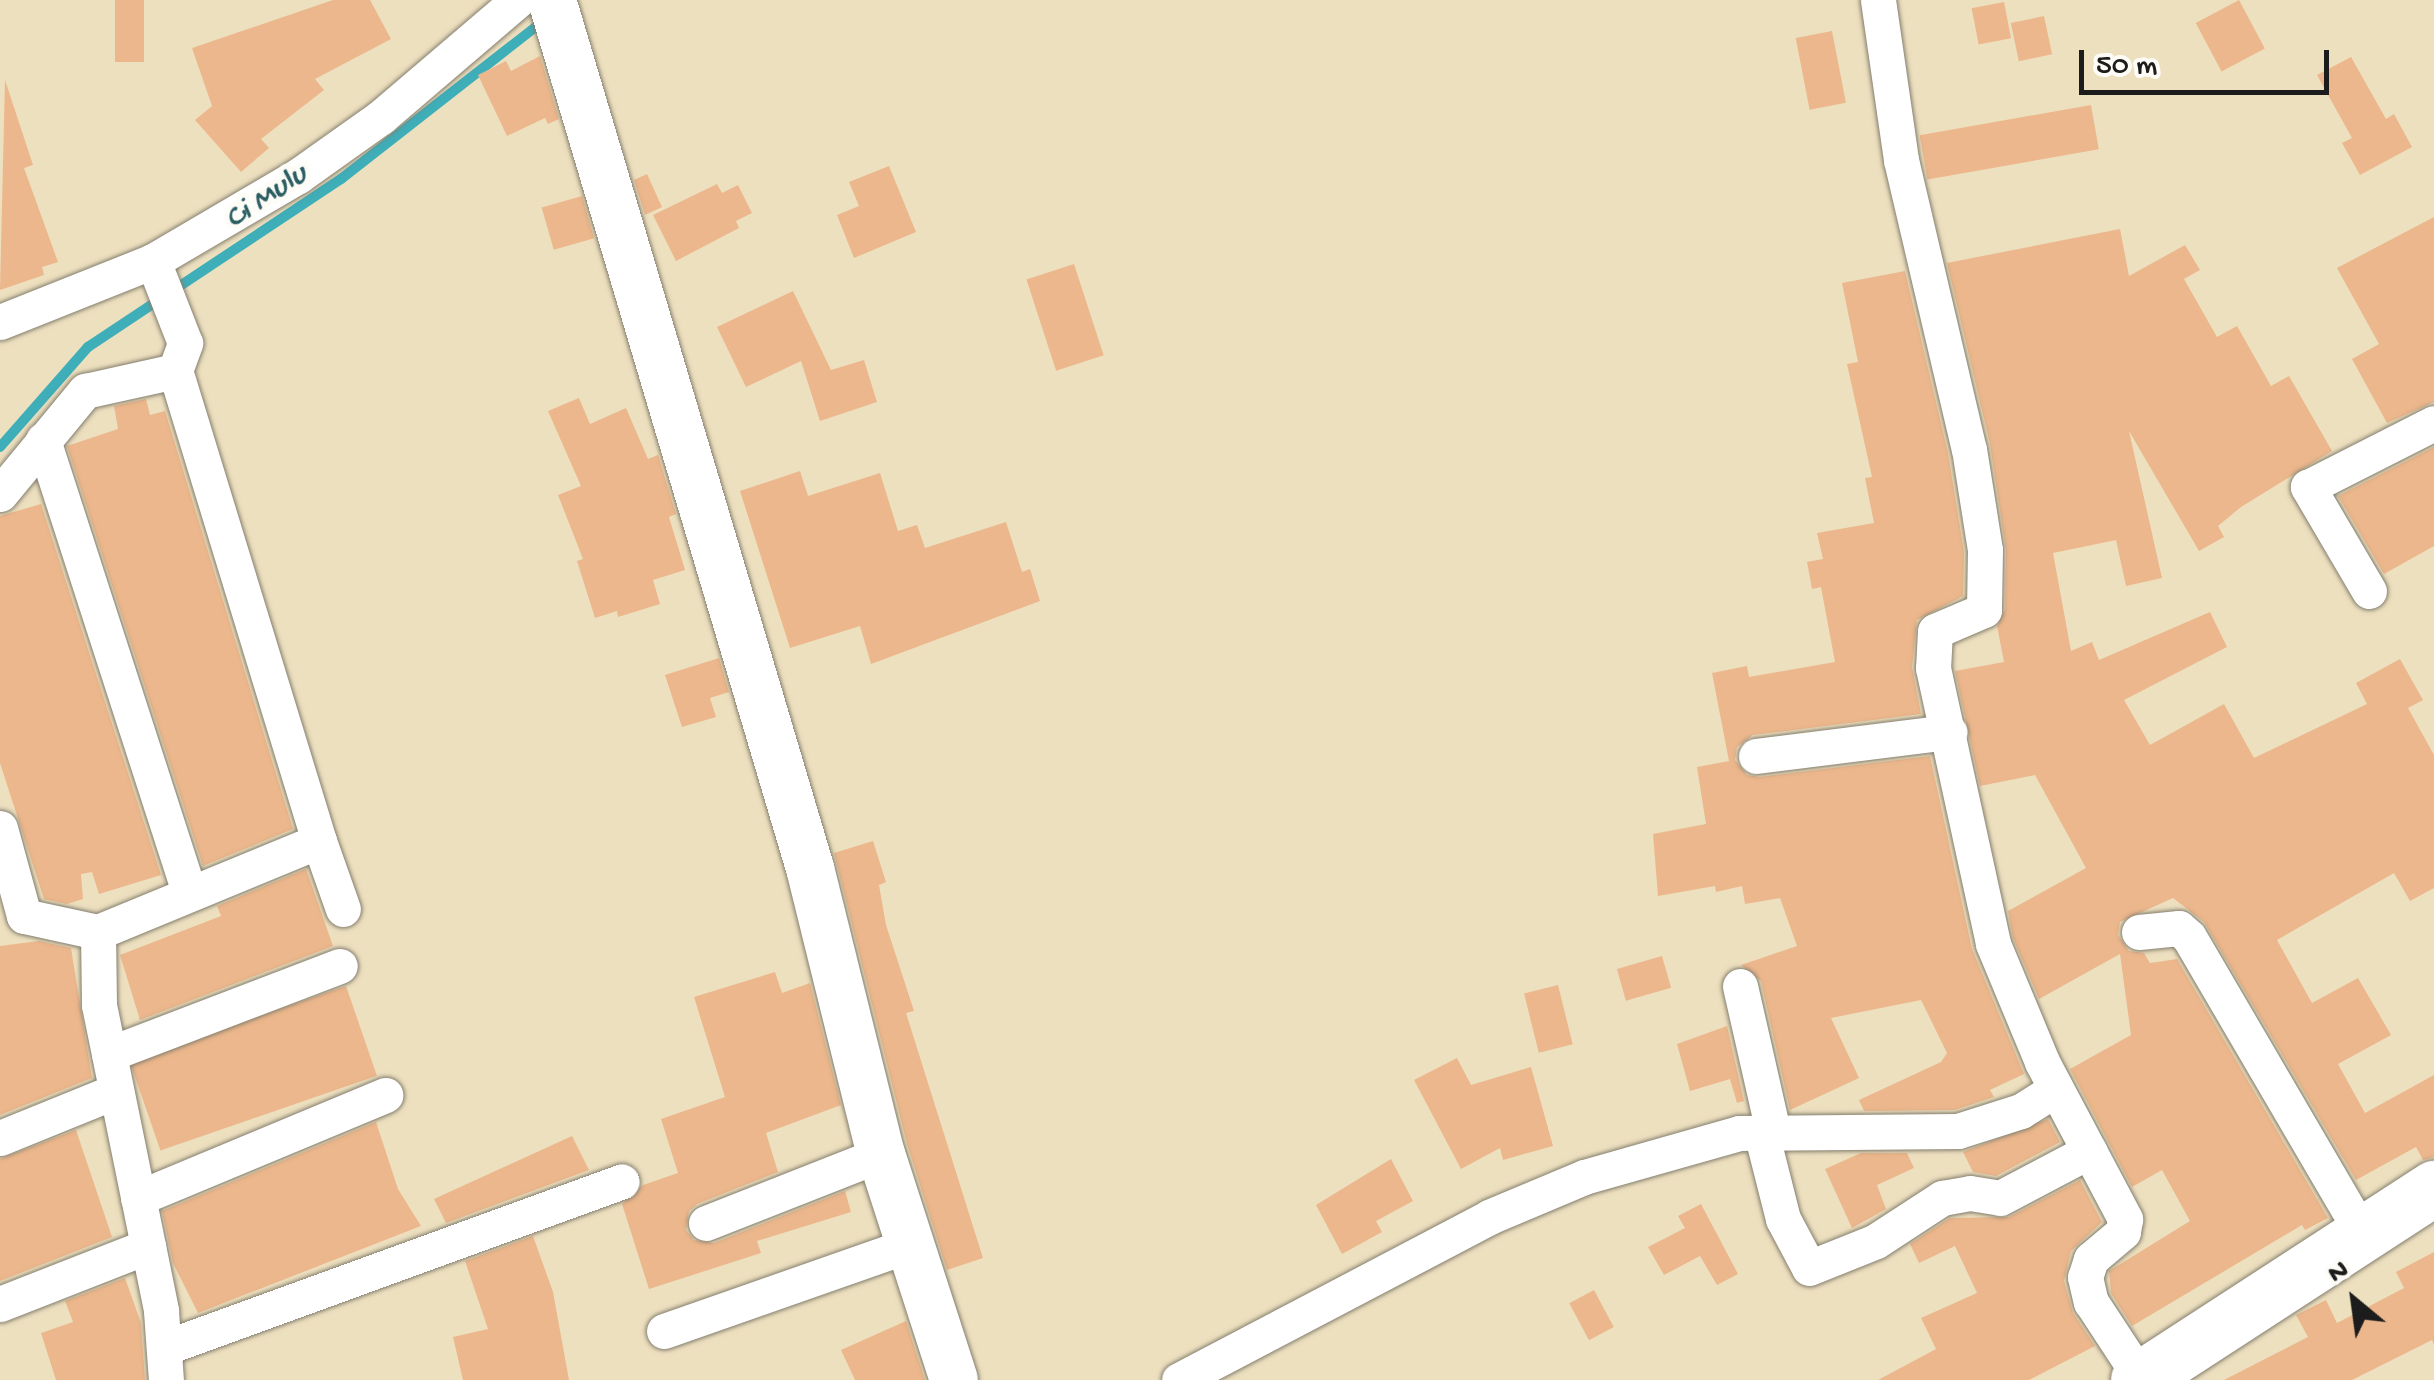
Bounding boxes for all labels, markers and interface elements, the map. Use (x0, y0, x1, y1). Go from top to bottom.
scale bar (2084, 30, 2334, 92)
text: 50 m (2096, 50, 2157, 85)
water label: Ci Mulu (218, 157, 316, 239)
north arrow (2304, 1250, 2404, 1350)
text: N (2323, 1254, 2355, 1292)

